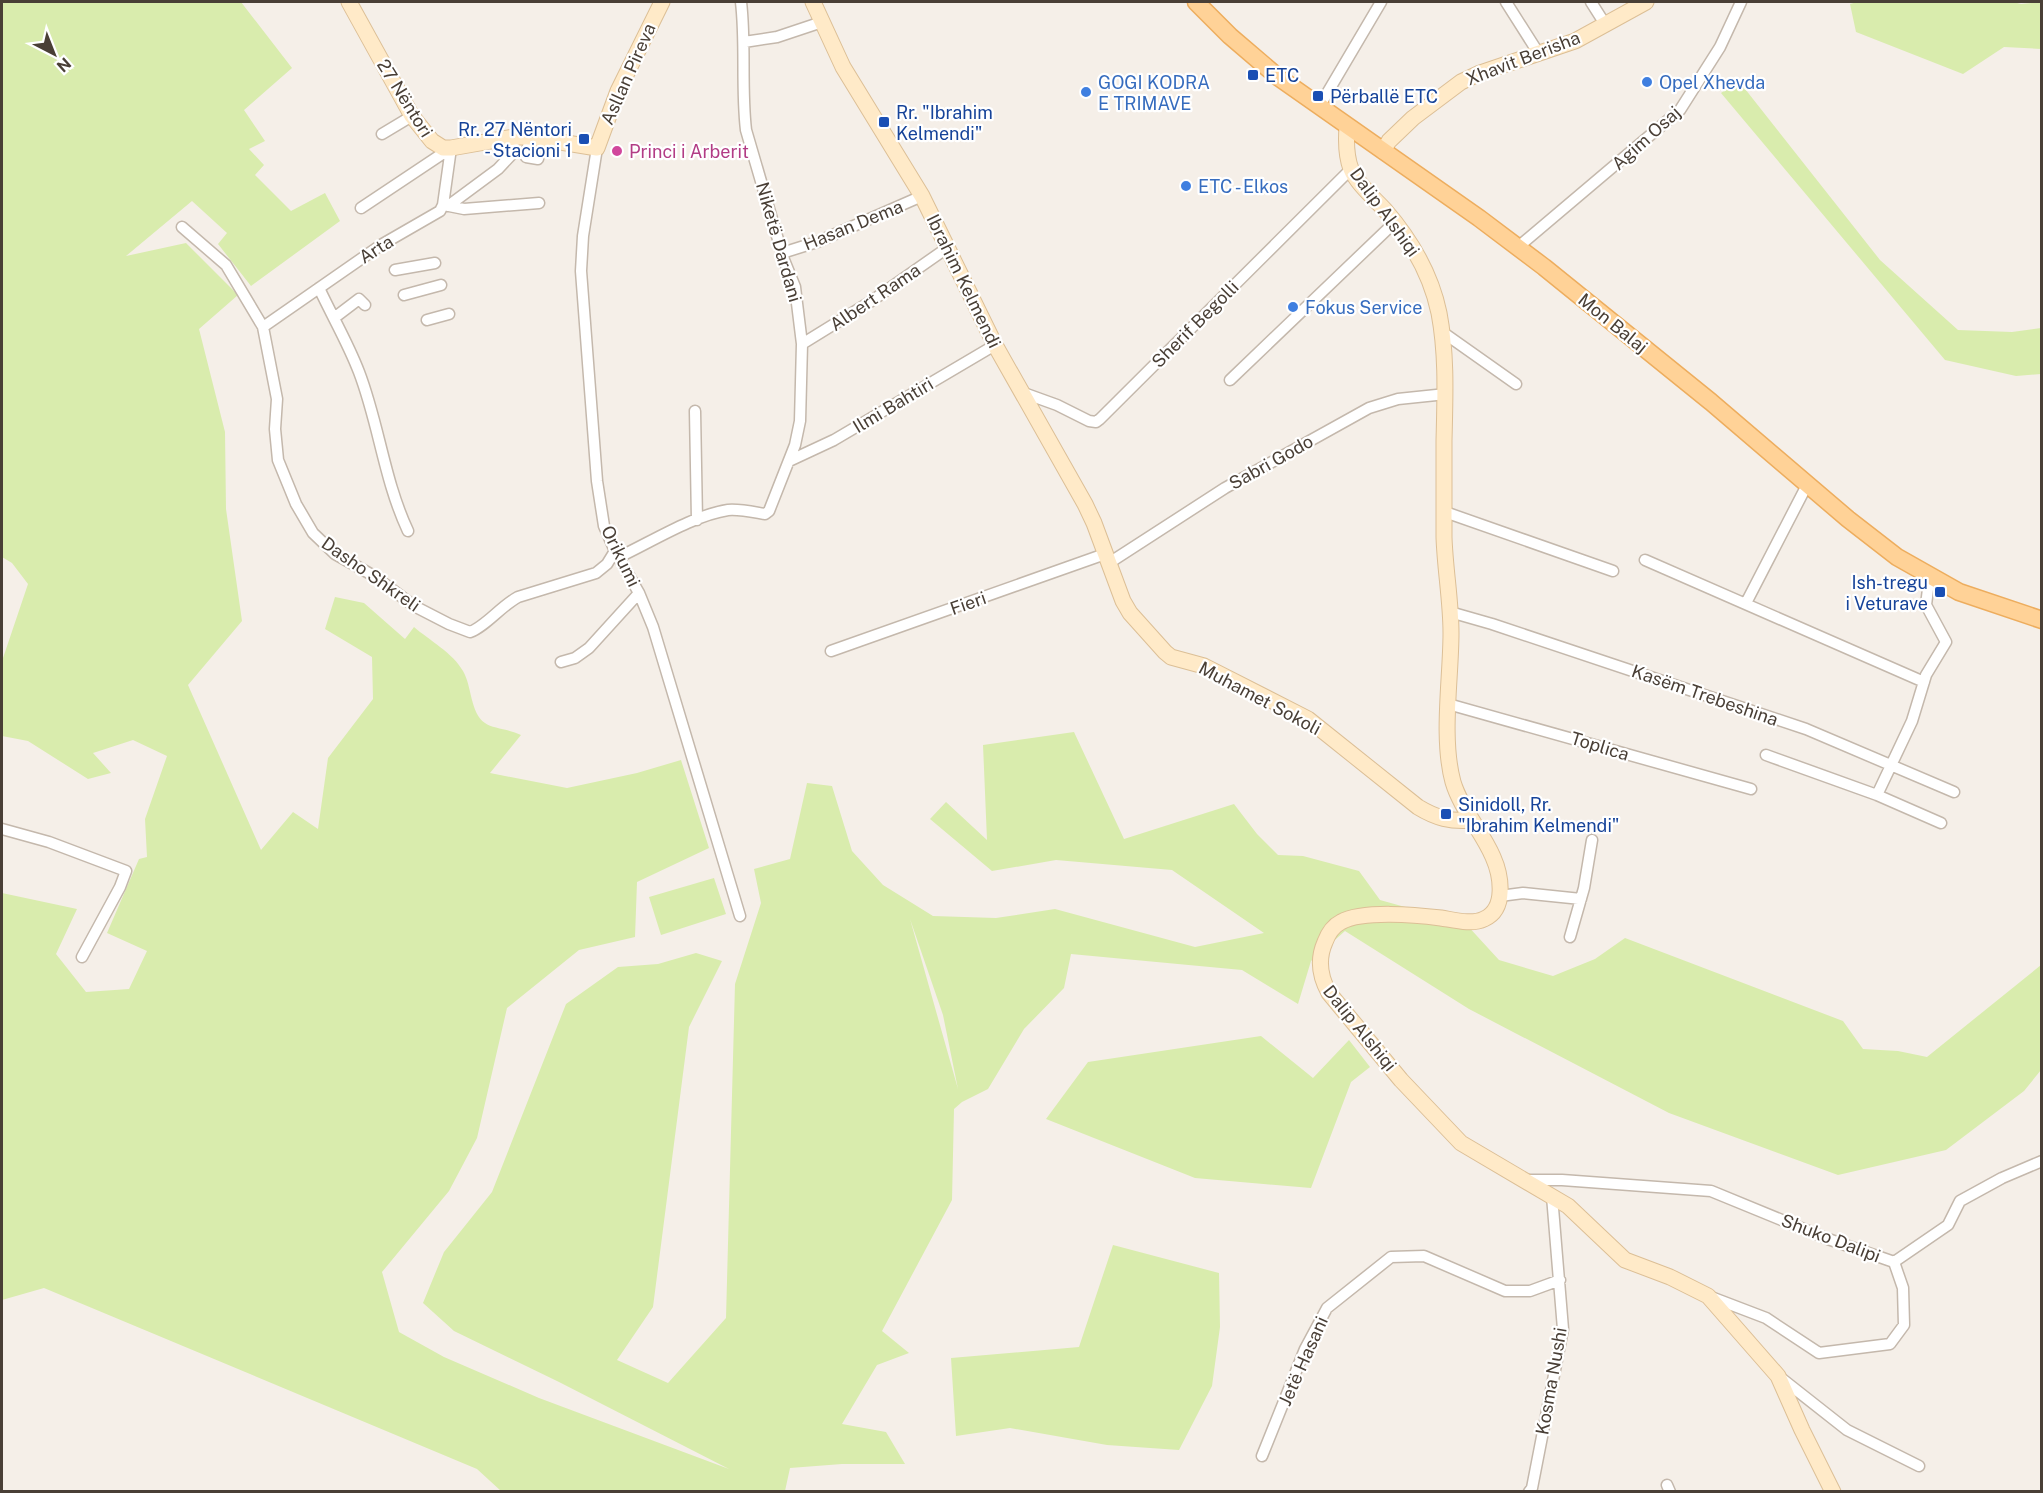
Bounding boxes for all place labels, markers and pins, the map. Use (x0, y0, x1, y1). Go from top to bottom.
place label: ETC (1265, 65, 1299, 86)
marker: ETC (1246, 68, 1260, 82)
place label: GOGI KODRA E TRIMAVE (1098, 72, 1210, 114)
place label: Opel Xhevda (1659, 72, 1765, 93)
marker: Opel Xhevda (1640, 75, 1654, 89)
marker: GOGI KODRA E TRIMAVE (1079, 85, 1093, 99)
place label: Përballë ETC (1330, 86, 1438, 107)
marker: Përballë ETC (1311, 89, 1325, 103)
place label: Rr. "Ibrahim Kelmendi" (896, 102, 993, 144)
marker: Rr. "Ibrahim Kelmendi" (877, 115, 891, 129)
place label: Rr. 27 Nëntori - Stacioni 1 (458, 119, 572, 161)
marker: Rr. 27 Nëntori - Stacioni 1 (577, 132, 591, 146)
place label: Princi i Arberit (629, 141, 749, 162)
marker: Princi i Arberit (610, 144, 624, 158)
place label: ETC - Elkos (1198, 176, 1288, 197)
marker: ETC - Elkos (1179, 179, 1193, 193)
place label: Fokus Service (1305, 297, 1422, 318)
marker: Fokus Service (1286, 300, 1300, 314)
place label: Ish-tregu i Veturave (1846, 572, 1928, 614)
marker: Ish-tregu i Veturave (1933, 585, 1947, 599)
place label: Sinidoll, Rr. "Ibrahim Kelmendi" (1458, 794, 1619, 836)
marker: Sinidoll, Rr. "Ibrahim Kelmendi" (1439, 807, 1453, 821)

